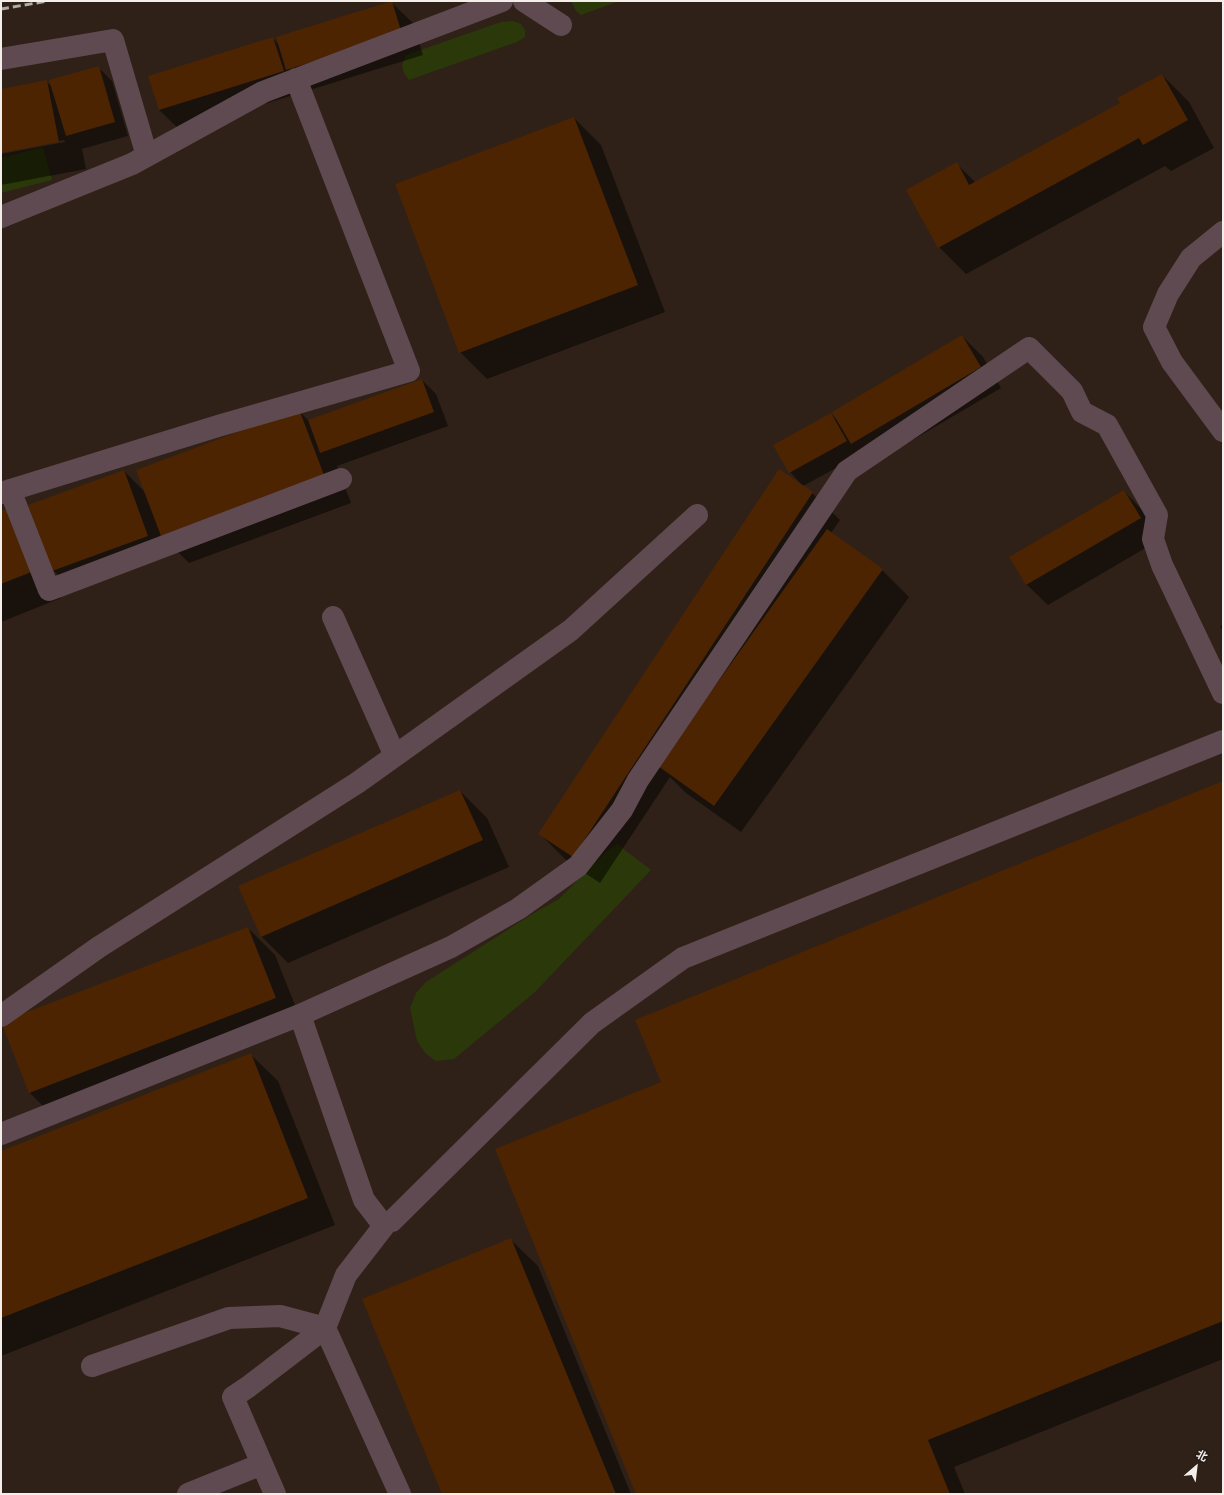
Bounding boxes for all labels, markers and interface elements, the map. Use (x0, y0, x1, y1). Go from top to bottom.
north arrow (1176, 1447, 1216, 1487)
text: 北 (1194, 1448, 1210, 1464)

